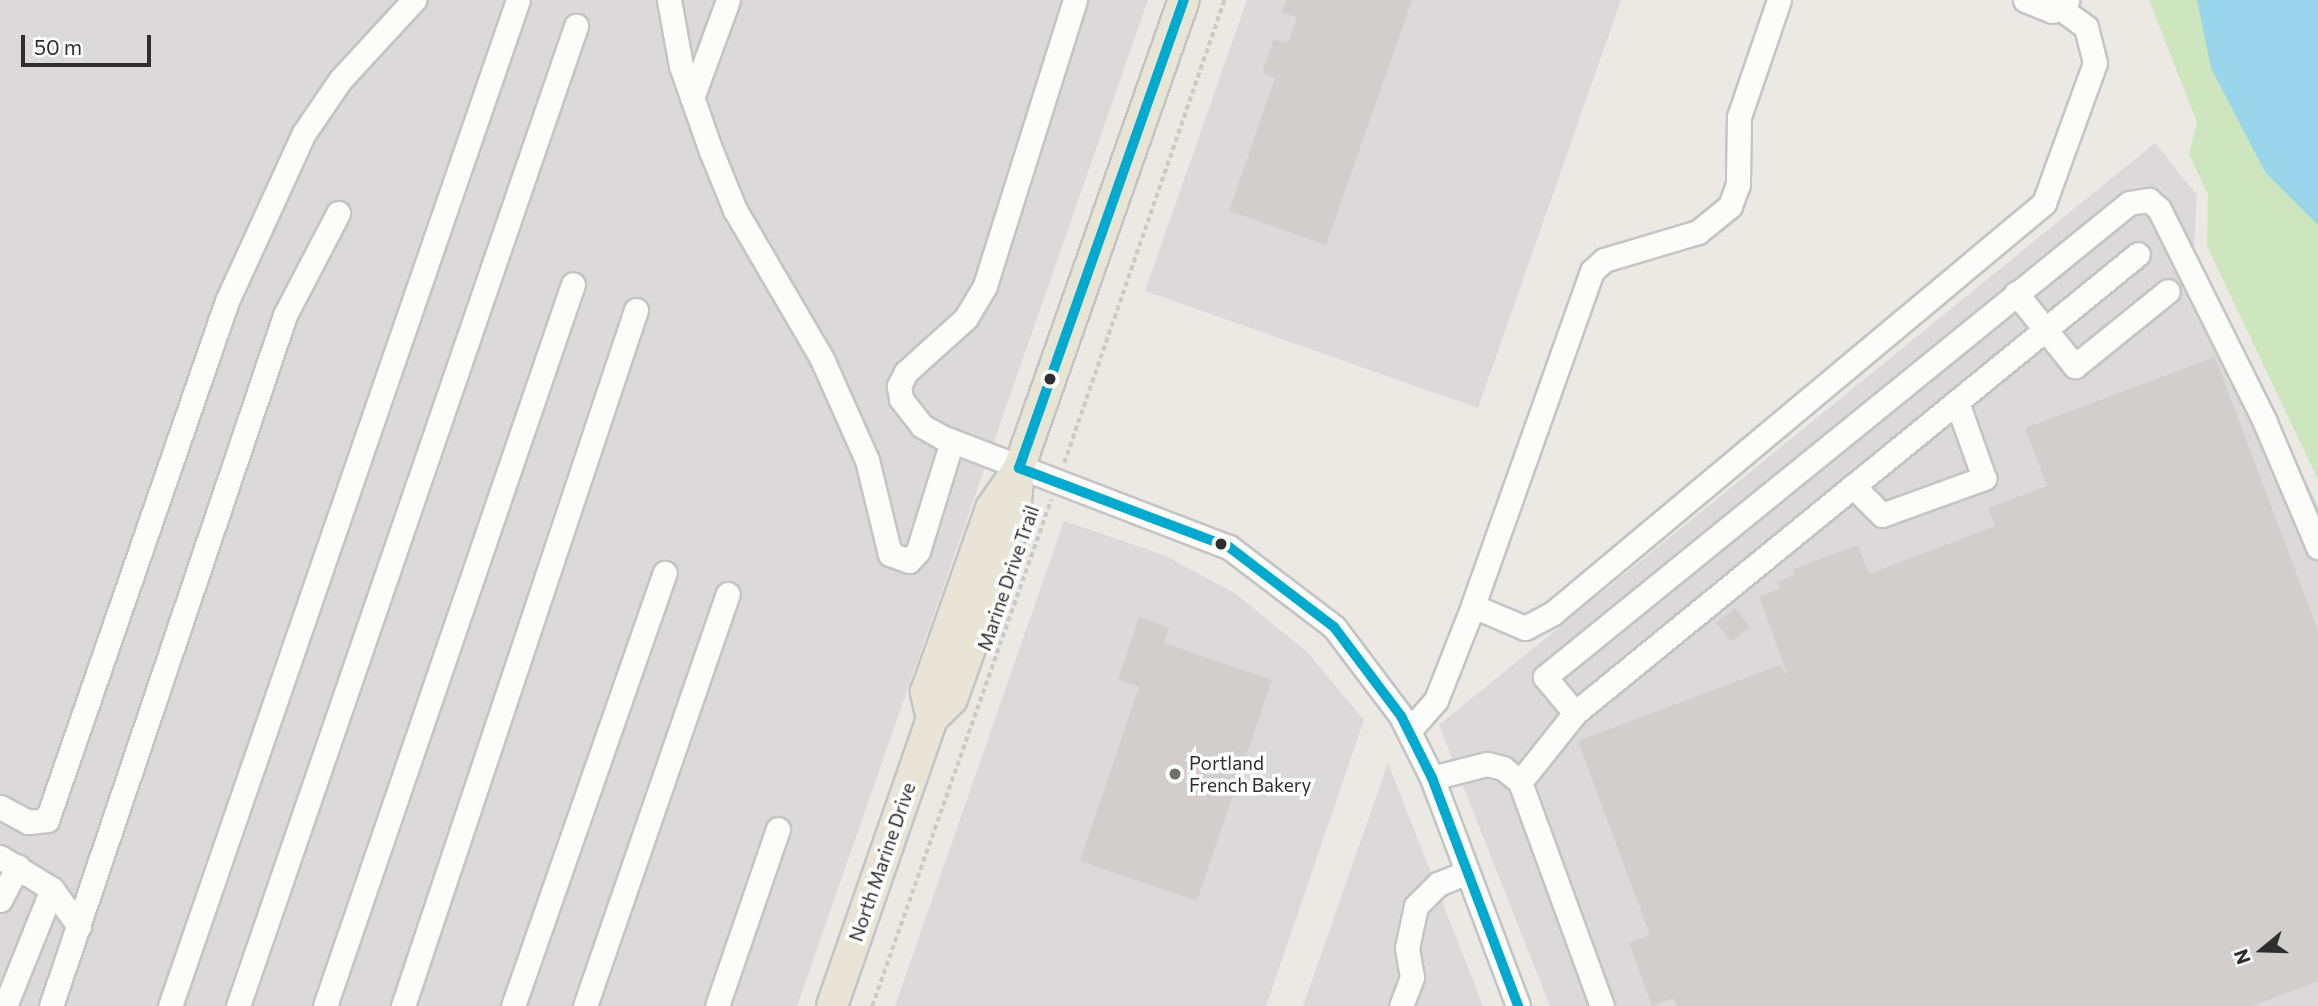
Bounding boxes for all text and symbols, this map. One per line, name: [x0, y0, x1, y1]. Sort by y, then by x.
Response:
scale bar: [24, 21, 154, 65]
text: 50 m: [34, 34, 82, 59]
unlabelled marker: [1043, 372, 1057, 386]
street label: Marine Drive Trail: [972, 502, 1044, 654]
unlabelled marker: [1214, 537, 1228, 551]
place label: Portland French Bakery: [1189, 752, 1311, 796]
marker: Portland French Bakery: [1167, 766, 1183, 782]
street label: North Marine Drive: [844, 780, 920, 944]
north arrow: [2227, 915, 2297, 985]
text: N: [2228, 947, 2255, 967]

